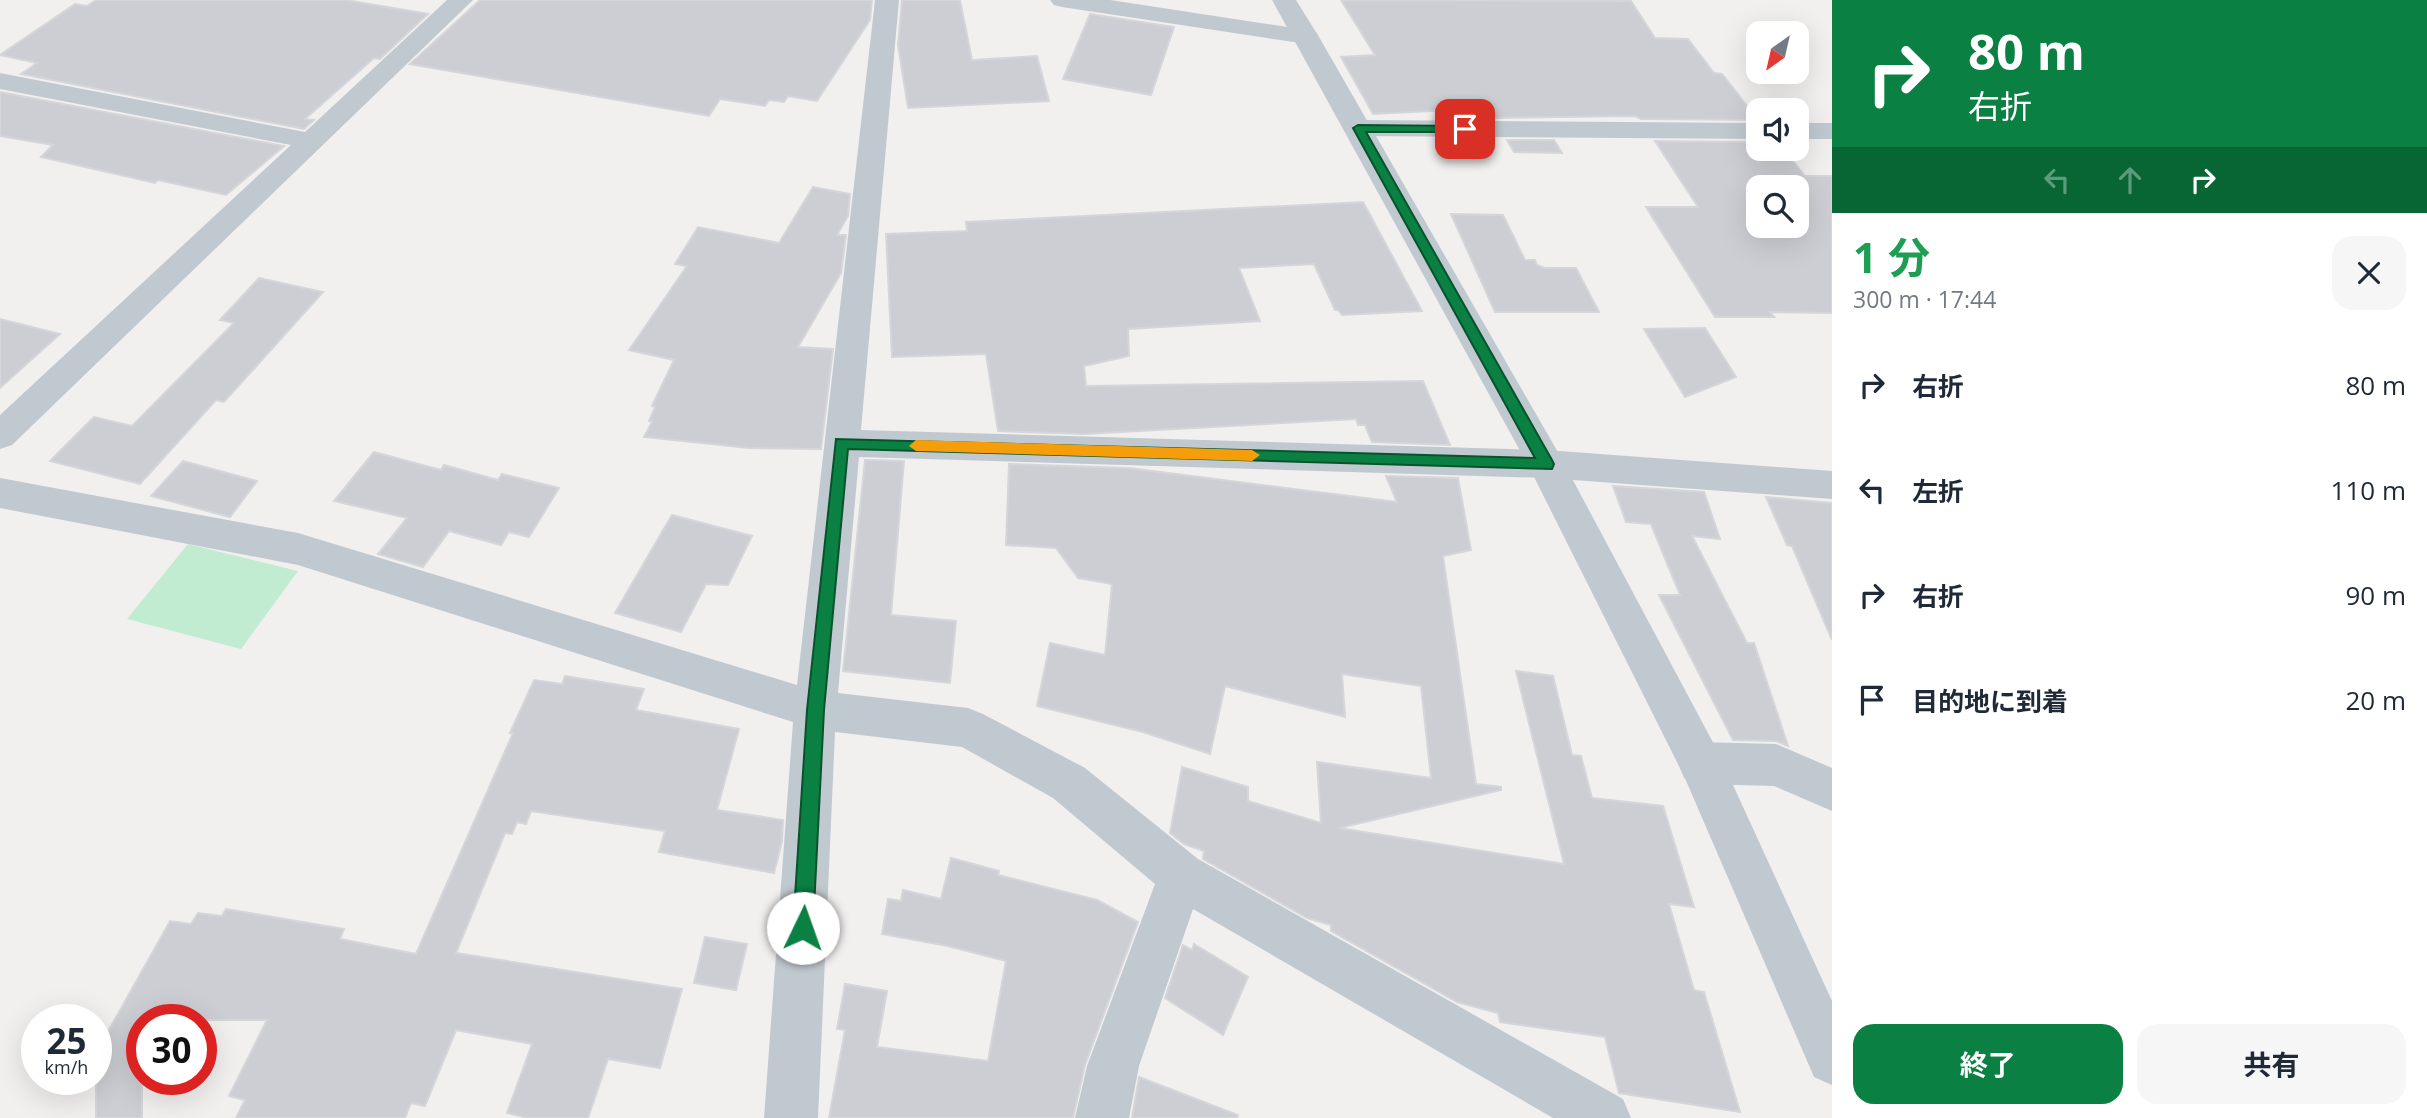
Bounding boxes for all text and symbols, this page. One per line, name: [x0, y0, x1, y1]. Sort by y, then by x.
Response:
text: 80 m: [1968, 18, 2085, 84]
north arrow: [1746, 21, 1810, 84]
map controls: [1746, 21, 1809, 238]
icon: right: [1853, 28, 1944, 119]
text: 右折: [1968, 84, 2032, 127]
button: sound: [1746, 98, 1809, 161]
pin: [1435, 99, 1495, 159]
icon: arrive: [1446, 110, 1484, 148]
icon: left: [2038, 161, 2076, 199]
icon: ahead: [2111, 161, 2149, 199]
icon: right: [2184, 161, 2222, 199]
button: search: [1746, 175, 1809, 238]
text: 1 分: [1853, 228, 1930, 285]
button: close: [2332, 236, 2406, 310]
text: 300 m · 17:44: [1853, 283, 1996, 315]
icon: right: [1853, 366, 1891, 404]
text: 80 m: [2345, 367, 2406, 403]
text: 右折: [1912, 368, 1964, 404]
icon: left: [1853, 471, 1891, 509]
text: 110 m: [2331, 472, 2406, 508]
text: 左折: [1912, 473, 1964, 509]
icon: right: [1853, 576, 1891, 614]
text: 90 m: [2345, 577, 2406, 613]
text: 右折: [1912, 578, 1964, 614]
icon: arrive: [1853, 681, 1891, 719]
text: 20 m: [2345, 682, 2406, 718]
text: 目的地に到着: [1912, 683, 2068, 719]
position arrow: [766, 891, 840, 965]
speed limit sign: 30: [126, 1004, 217, 1095]
text: 25: [46, 1017, 87, 1064]
button: 終了: [1853, 1024, 2123, 1104]
button: 共有: [2137, 1024, 2406, 1104]
text: km/h: [45, 1055, 88, 1079]

